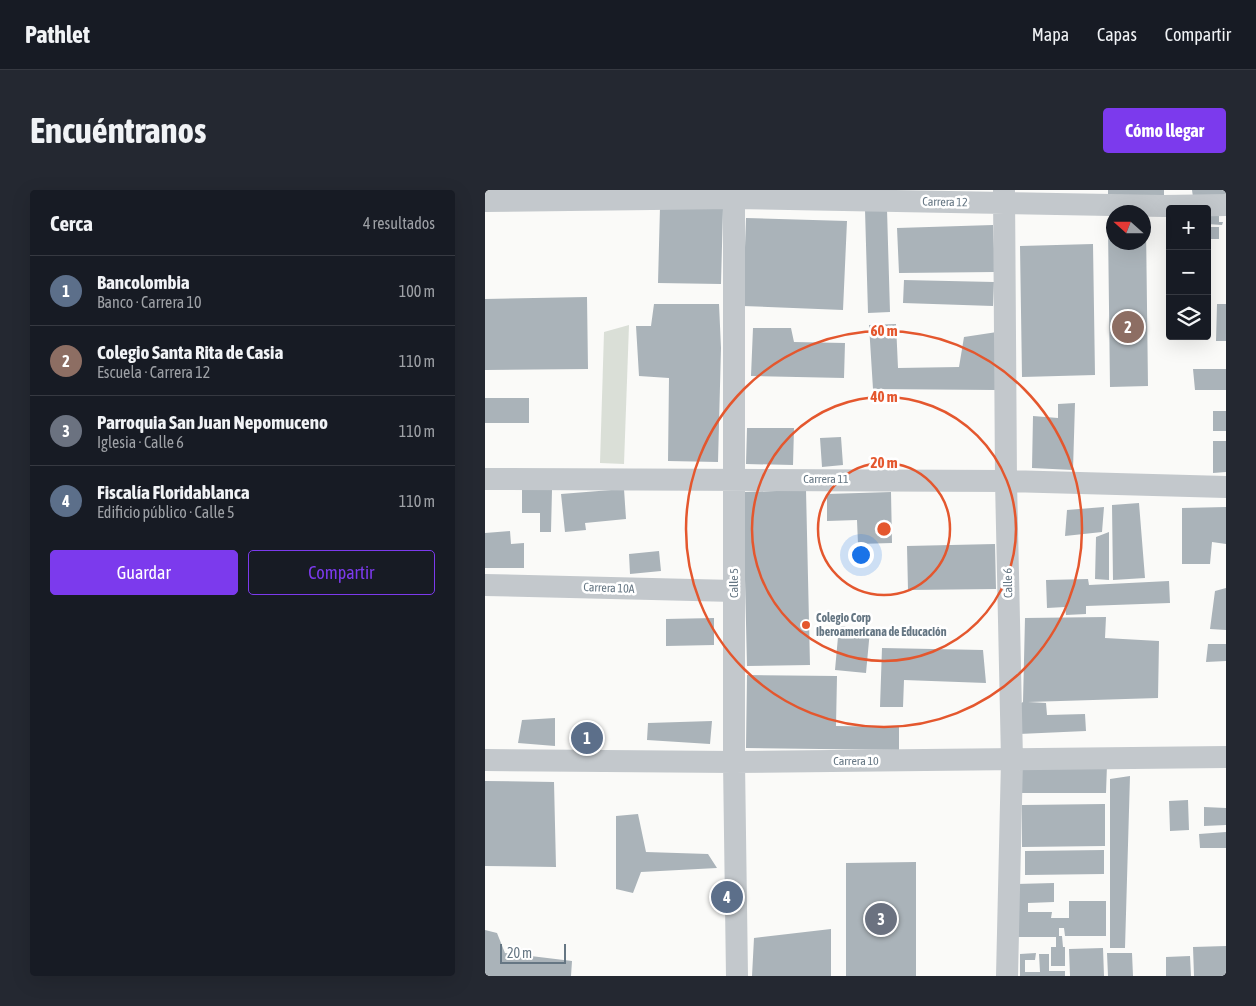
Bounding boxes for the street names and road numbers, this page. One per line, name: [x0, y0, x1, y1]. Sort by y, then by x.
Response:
street label: Carrera 12: [922, 195, 968, 209]
street label: Carrera 11: [803, 472, 849, 486]
street label: Calle 5: [727, 568, 741, 598]
street label: Calle 6: [1001, 568, 1015, 598]
street label: Carrera 10A: [583, 580, 635, 596]
street label: Carrera 10: [833, 754, 879, 768]

